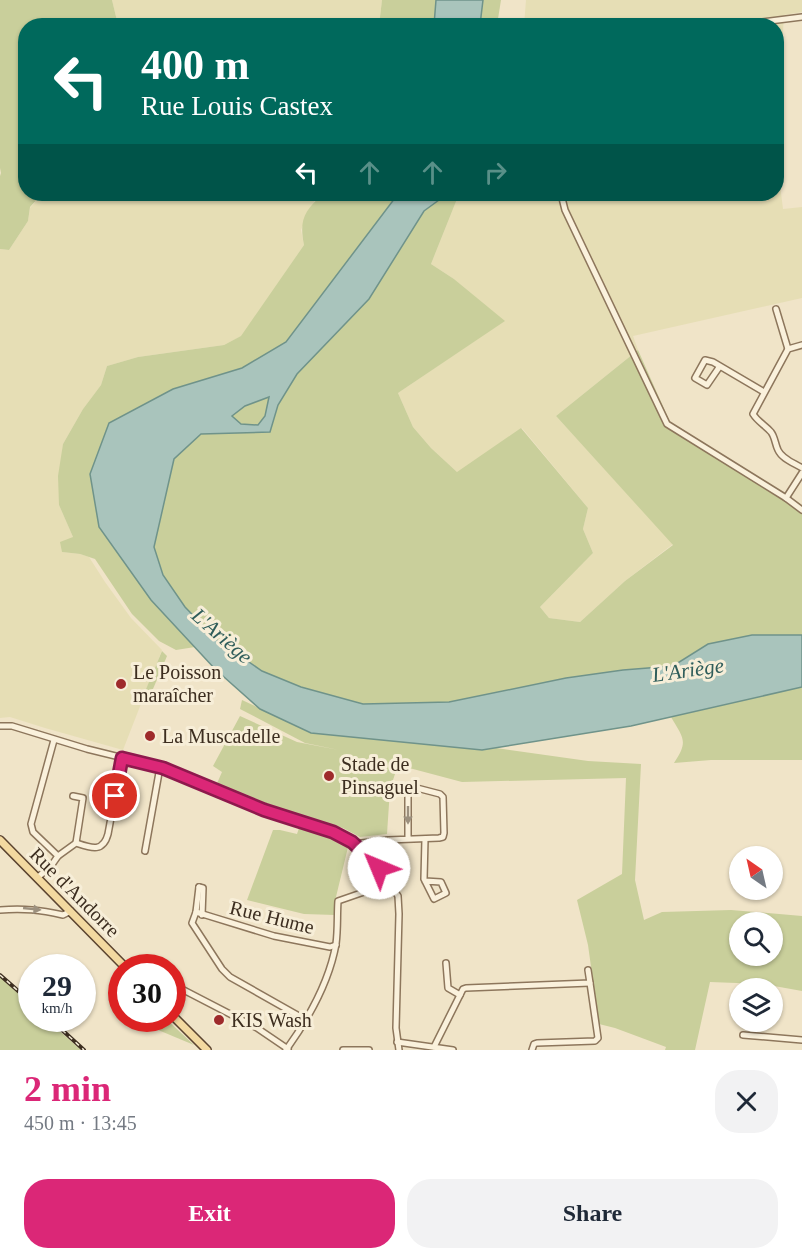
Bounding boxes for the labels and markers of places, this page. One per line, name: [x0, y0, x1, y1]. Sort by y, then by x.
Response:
place label: Le Poisson maraîcher: [133, 661, 221, 706]
marker: Le Poisson maraîcher: [114, 677, 128, 691]
place label: La Muscadelle: [162, 725, 280, 747]
marker: La Muscadelle: [143, 729, 157, 743]
place label: Stade de Pinsaguel: [341, 753, 419, 799]
marker: Stade de Pinsaguel: [322, 769, 336, 783]
pin: [89, 770, 140, 821]
place label: KIS Wash: [231, 1009, 312, 1031]
marker: KIS Wash: [212, 1013, 226, 1027]

